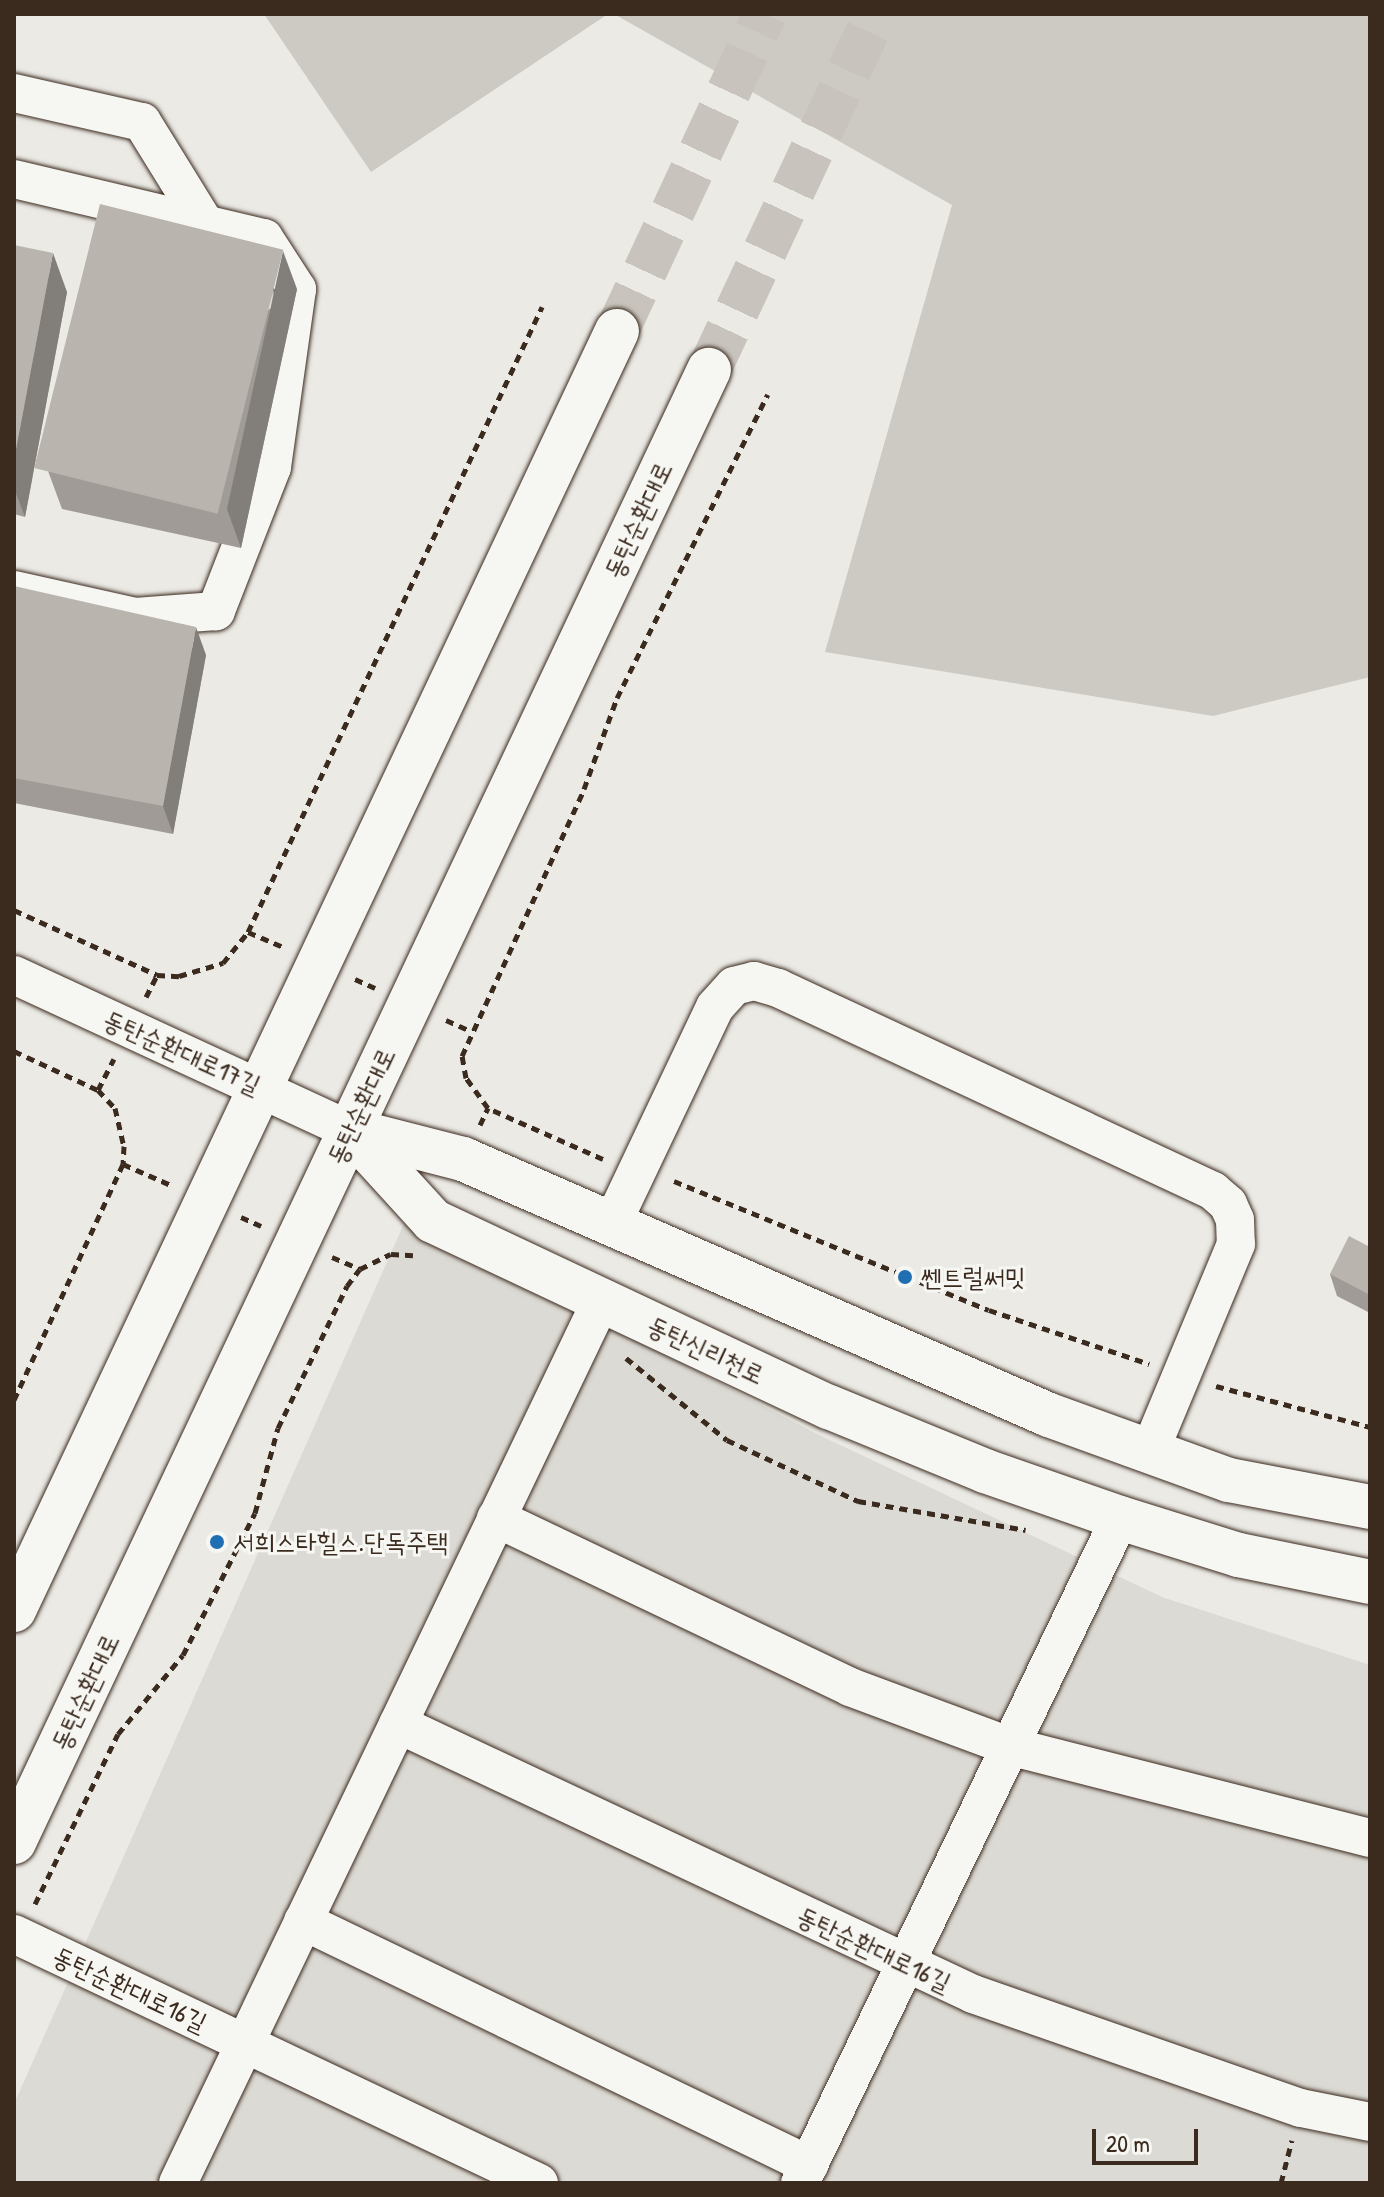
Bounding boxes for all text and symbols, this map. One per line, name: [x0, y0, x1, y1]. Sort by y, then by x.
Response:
street label: 동탄순환대로: [597, 457, 679, 583]
street label: 동탄순환대로17길: [99, 1003, 265, 1101]
street label: 동탄순환대로: [320, 1043, 402, 1169]
place label: 쎈트럴써밋: [921, 1261, 1026, 1293]
marker: 쎈트럴써밋: [896, 1268, 914, 1286]
street label: 동탄신리천로: [643, 1309, 769, 1391]
place label: 서희스타힐스.단독주택: [233, 1526, 448, 1558]
marker: 서희스타힐스.단독주택: [208, 1533, 226, 1551]
street label: 동탄순환대로: [44, 1629, 126, 1755]
street label: 동탄순환대로16길: [792, 1900, 956, 1998]
street label: 동탄순환대로16길: [48, 1940, 212, 2038]
scale bar: [1096, 2113, 1202, 2163]
text: 20 m: [1106, 2127, 1150, 2159]

